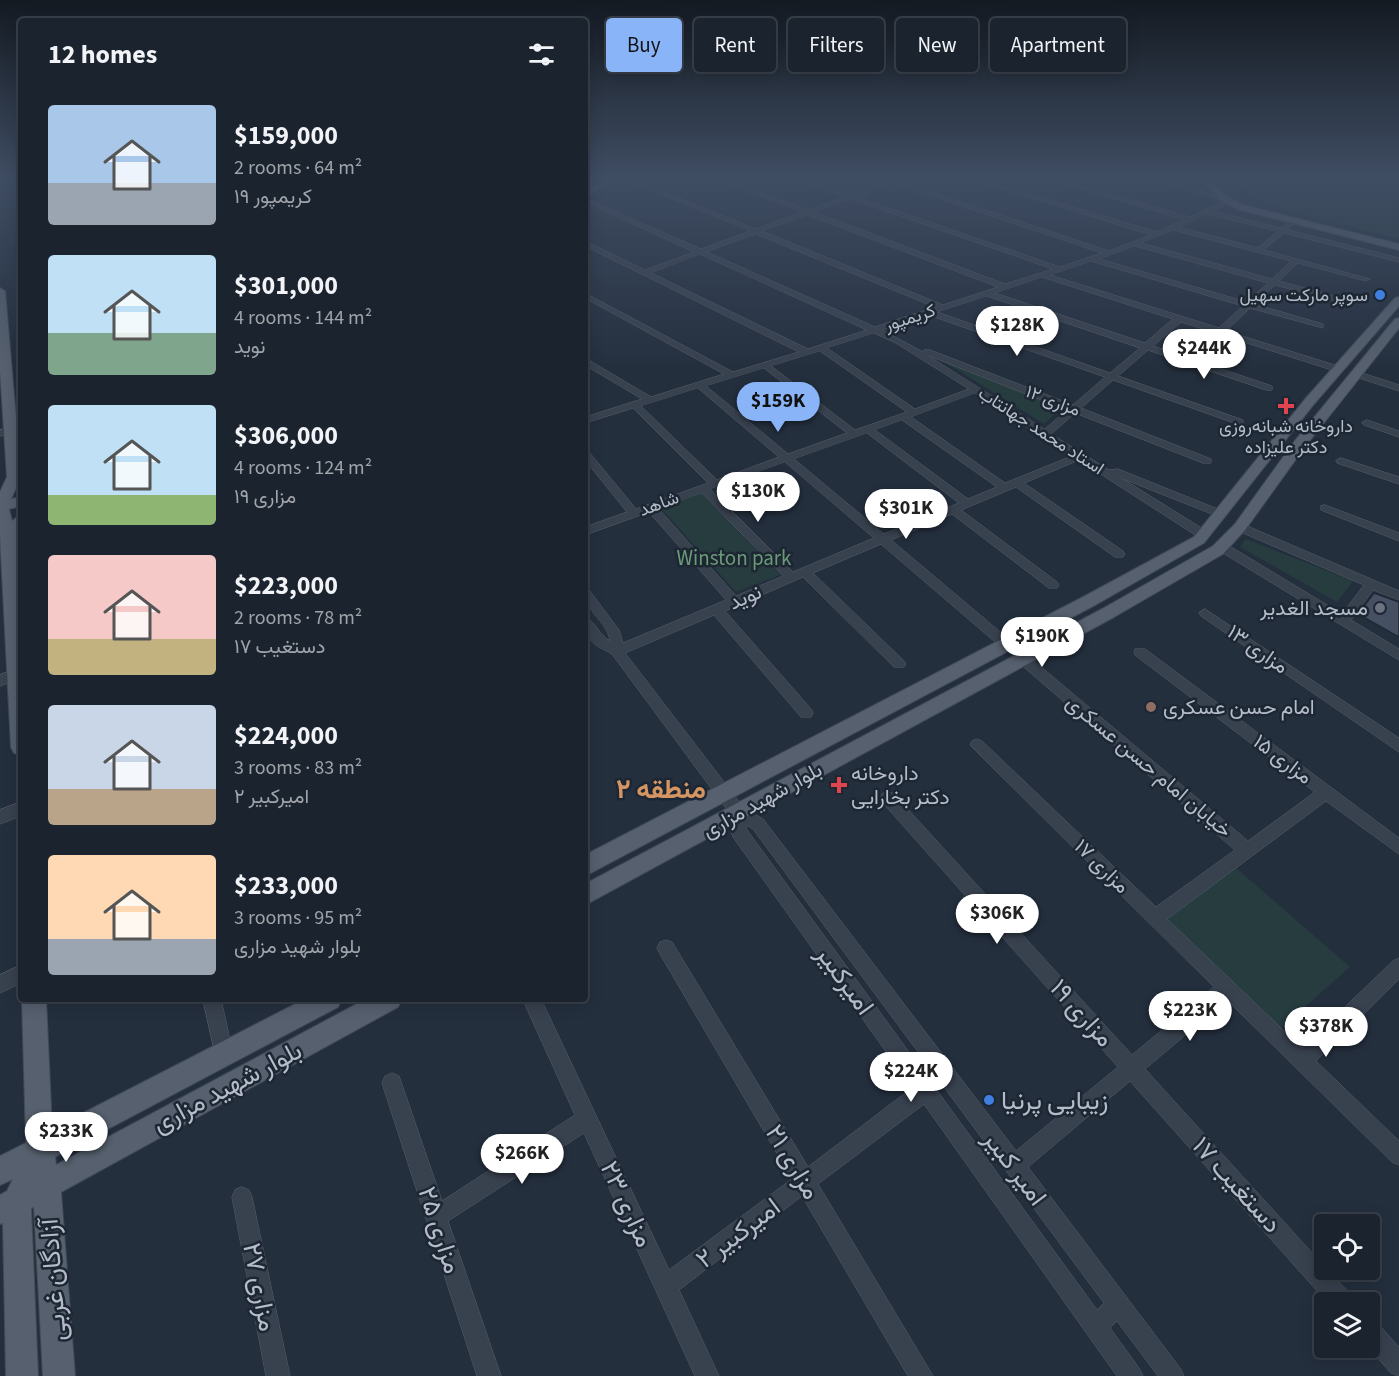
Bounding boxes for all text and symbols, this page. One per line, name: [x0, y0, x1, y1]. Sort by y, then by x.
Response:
chip: Buy: [606, 18, 682, 72]
chip: Rent: [694, 18, 776, 72]
chip: Filters: [788, 18, 884, 72]
chip: New: [896, 18, 978, 72]
chip: Apartment: [990, 18, 1126, 72]
text: 12 homes: [48, 36, 157, 73]
icon: filters: [525, 38, 558, 71]
text: $159,000: [234, 117, 338, 154]
icon: home: [96, 129, 168, 201]
text: 2 rooms · 64 m²: [234, 154, 362, 182]
text: کریمپور ۱۹: [234, 183, 312, 211]
text: $301,000: [234, 267, 338, 304]
icon: home: [96, 279, 168, 351]
place label: سوپر مارکت سهیل: [1240, 283, 1368, 308]
marker: سوپر مارکت سهیل: [1373, 288, 1387, 302]
street label: کریمپور: [880, 298, 939, 338]
text: 4 rooms · 144 m²: [234, 304, 372, 332]
pin: $128K: [975, 306, 1059, 357]
text: $128K: [990, 311, 1044, 339]
pin: $244K: [1162, 329, 1246, 380]
text: نوید: [234, 333, 265, 361]
text: $244K: [1177, 334, 1231, 362]
street label: مزاری ۱۲: [1022, 379, 1084, 423]
street label: استاد محمد جهانتاب: [973, 381, 1109, 481]
pin: $159K: [736, 382, 820, 433]
text: $159K: [751, 387, 805, 415]
marker: داروخانه شبانه‌روزی دکتر علیزاده: [1279, 399, 1293, 413]
place label: داروخانه شبانه‌روزی دکتر علیزاده: [1219, 414, 1353, 460]
text: $306,000: [234, 417, 338, 454]
icon: home: [96, 429, 168, 501]
text: 4 rooms · 124 m²: [234, 454, 372, 482]
pin: $130K: [716, 472, 800, 523]
text: $130K: [731, 477, 785, 505]
text: مزاری ۱۹: [234, 483, 296, 511]
street label: شاهد: [635, 485, 683, 523]
pin: $301K: [864, 489, 948, 540]
text: $301K: [879, 494, 933, 522]
park label: Winston park: [676, 543, 792, 573]
text: $223,000: [234, 567, 338, 604]
street label: نوید: [724, 577, 766, 617]
icon: home: [96, 579, 168, 651]
place label: مسجد الغدیر: [1259, 593, 1368, 623]
marker: مسجد الغدیر: [1373, 601, 1387, 615]
text: 2 rooms · 78 m²: [234, 604, 362, 632]
pin: $190K: [1000, 617, 1084, 668]
street label: مزاری ۱۳: [1221, 617, 1295, 681]
text: $190K: [1015, 622, 1069, 650]
text: دستغیب ۱۷: [234, 633, 325, 661]
street label: خیابان امام حسن عسکری: [1059, 687, 1239, 845]
place label: امام حسن عسکری: [1163, 692, 1315, 722]
marker: امام حسن عسکری: [1144, 700, 1158, 714]
text: $224,000: [234, 717, 338, 754]
street label: مزاری ۱۵: [1247, 727, 1319, 791]
icon: home: [96, 729, 168, 801]
text: 3 rooms · 83 m²: [234, 754, 362, 782]
street label: بلوار شهید مزاری: [696, 755, 828, 845]
place label: داروخانه دکتر بخارایی: [851, 758, 950, 812]
district label: منطقه ۲: [616, 770, 706, 809]
marker: داروخانه دکتر بخارایی: [832, 778, 846, 792]
text: امیرکبیر ۲: [234, 783, 309, 811]
street label: مزاری ۱۷: [1067, 832, 1137, 900]
text: $233,000: [234, 867, 338, 904]
icon: home: [96, 879, 168, 951]
pin: $306K: [955, 894, 1039, 945]
text: $306K: [970, 899, 1024, 927]
text: 3 rooms · 95 m²: [234, 904, 362, 932]
text: بلوار شهید مزاری: [234, 933, 361, 961]
street label: امیرکبیر: [806, 936, 883, 1023]
street label: مزاری ۱۹: [1041, 971, 1123, 1055]
pin: $223K: [1148, 991, 1232, 1042]
text: $223K: [1163, 996, 1217, 1024]
pin: $378K: [1284, 1007, 1368, 1058]
text: $378K: [1299, 1012, 1353, 1040]
street label: بلوار شهید مزاری: [145, 1032, 309, 1142]
pin: $224K: [869, 1052, 953, 1103]
text: $224K: [884, 1057, 938, 1085]
place label: زیبایی پرنیا: [1001, 1082, 1108, 1119]
marker: زیبایی پرنیا: [982, 1093, 996, 1107]
pin: $233K: [24, 1112, 108, 1163]
text: $233K: [39, 1117, 93, 1145]
street label: مزاری ۲۱: [756, 1117, 830, 1207]
street label: امیر کبیر: [974, 1122, 1056, 1214]
street label: دستغیب ۱۷: [1184, 1128, 1290, 1242]
pin: $266K: [480, 1134, 564, 1185]
text: $266K: [495, 1139, 549, 1167]
street label: مزاری ۲۳: [591, 1155, 663, 1253]
street label: مزاری ۲۵: [409, 1182, 471, 1278]
street label: امیرکبیر ۲: [688, 1189, 788, 1277]
map controls: [1314, 1214, 1380, 1358]
button: locate: [1314, 1214, 1380, 1280]
street label: آزادگان غربی: [30, 1216, 76, 1342]
street label: مزاری ۲۷: [233, 1240, 287, 1334]
button: layers: [1314, 1292, 1380, 1358]

